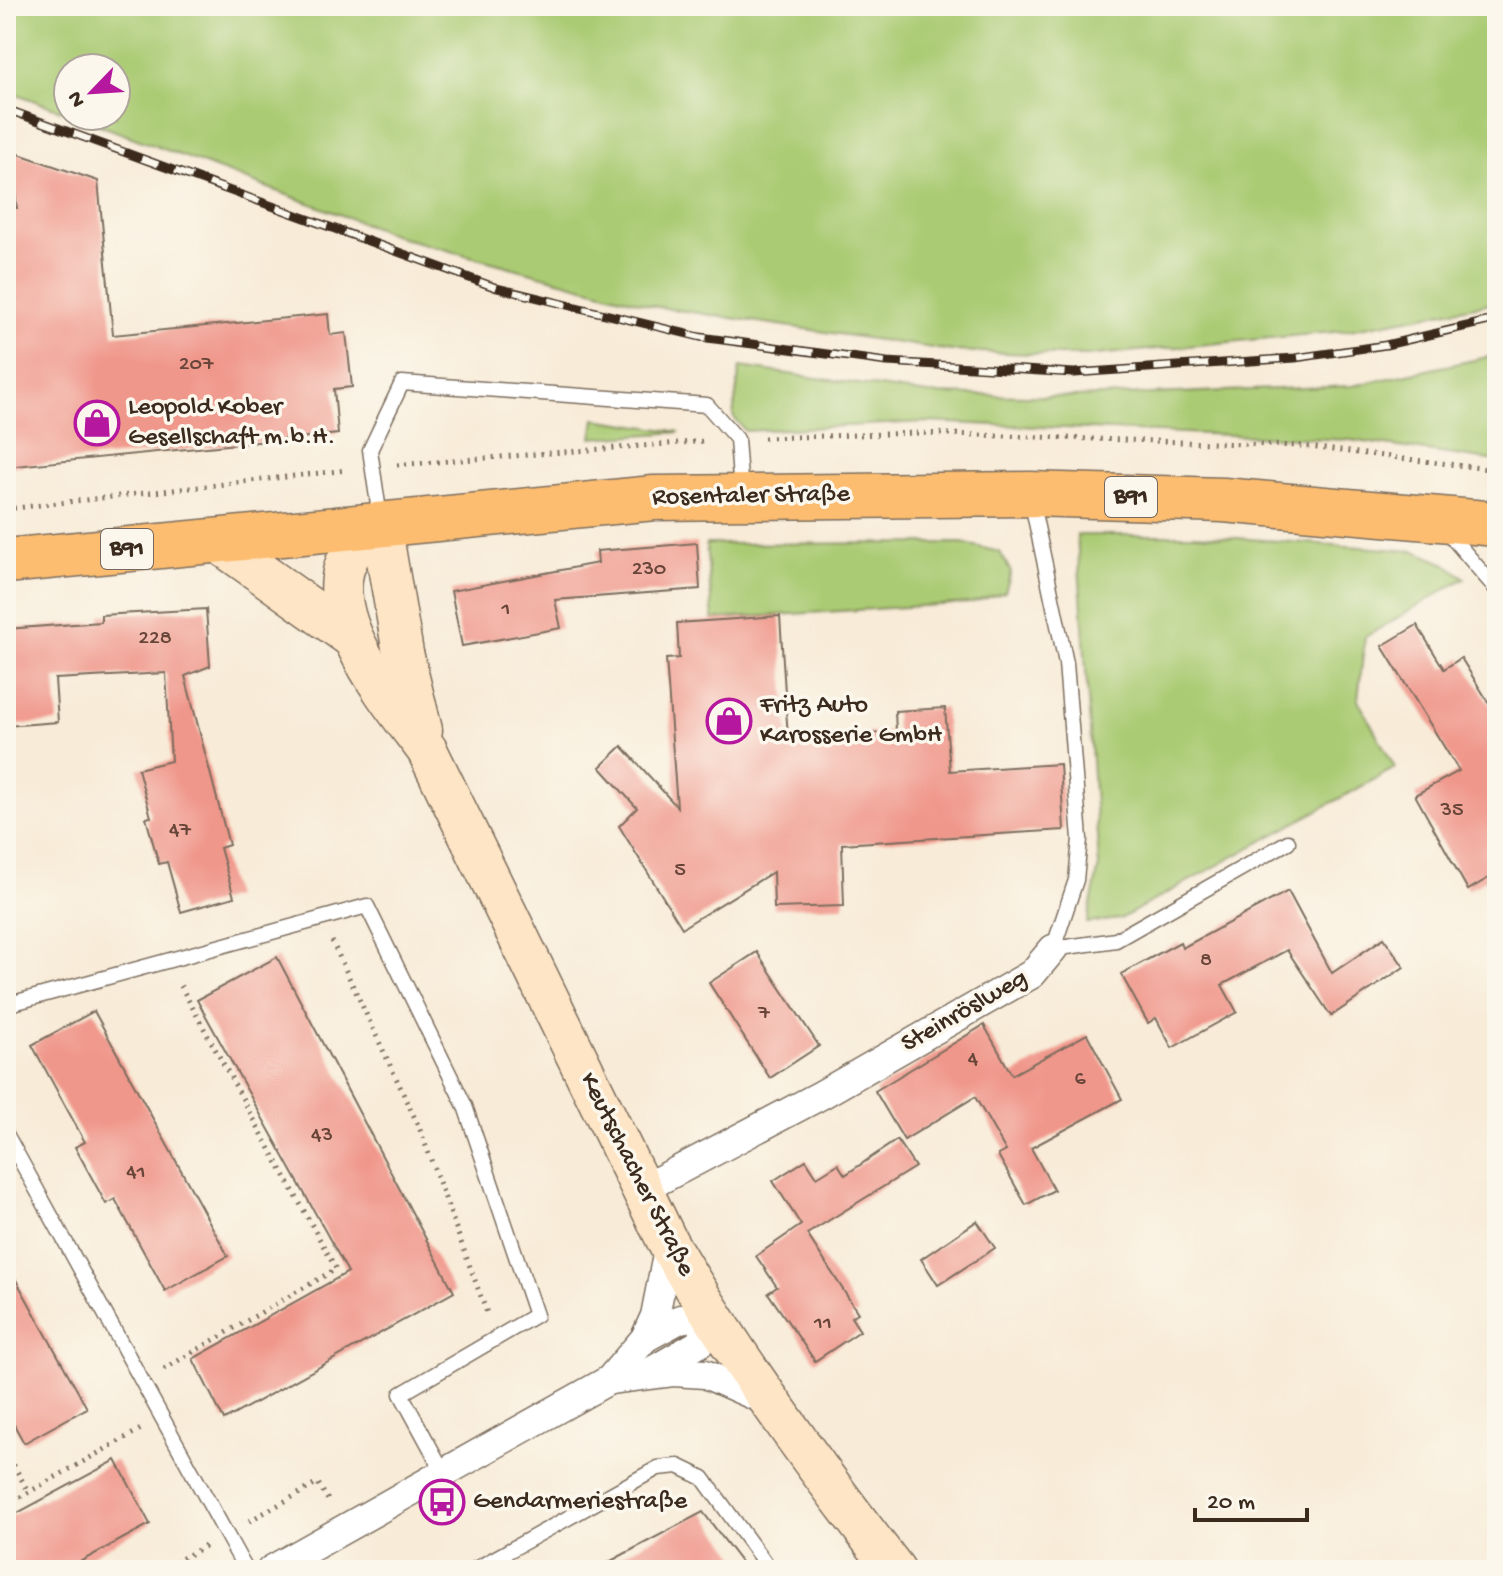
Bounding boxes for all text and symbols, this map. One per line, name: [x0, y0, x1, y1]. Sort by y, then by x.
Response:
north arrow: [52, 52, 132, 132]
text: N: [63, 87, 92, 111]
house number: 207: [179, 352, 214, 378]
place label: Leopold Kober Gesellschaft m.b.H.: [128, 393, 335, 454]
shop icon: Leopold Kober Gesellschaft m.b.H.: [73, 399, 121, 447]
road number: B91: [1105, 477, 1157, 517]
street label: Rosentaler Straße: [652, 480, 851, 514]
road number: B91: [101, 529, 153, 569]
house number: 230: [632, 557, 666, 583]
house number: 1: [501, 597, 510, 623]
house number: 228: [138, 626, 172, 652]
place label: Fritz Auto Karosserie GmbH: [759, 691, 942, 752]
shop icon: Fritz Auto Karosserie GmbH: [705, 697, 753, 745]
house number: 35: [1440, 798, 1464, 824]
house number: 47: [169, 818, 191, 844]
house number: 5: [674, 858, 686, 884]
house number: 8: [1200, 948, 1212, 974]
street label: Steinröslweg: [896, 963, 1034, 1061]
house number: 7: [757, 1001, 770, 1027]
house number: 4: [968, 1047, 979, 1073]
house number: 6: [1074, 1067, 1086, 1093]
street label: Keutschacher Straße: [571, 1068, 701, 1283]
house number: 43: [311, 1123, 333, 1149]
house number: 41: [126, 1160, 146, 1186]
house number: 11: [813, 1311, 832, 1337]
scale bar: [1195, 1472, 1307, 1522]
bus stop icon: Gendarmeriestraße: [418, 1478, 466, 1526]
place label: Gendarmeriestraße: [473, 1487, 688, 1518]
text: 20 m: [1207, 1489, 1255, 1518]

